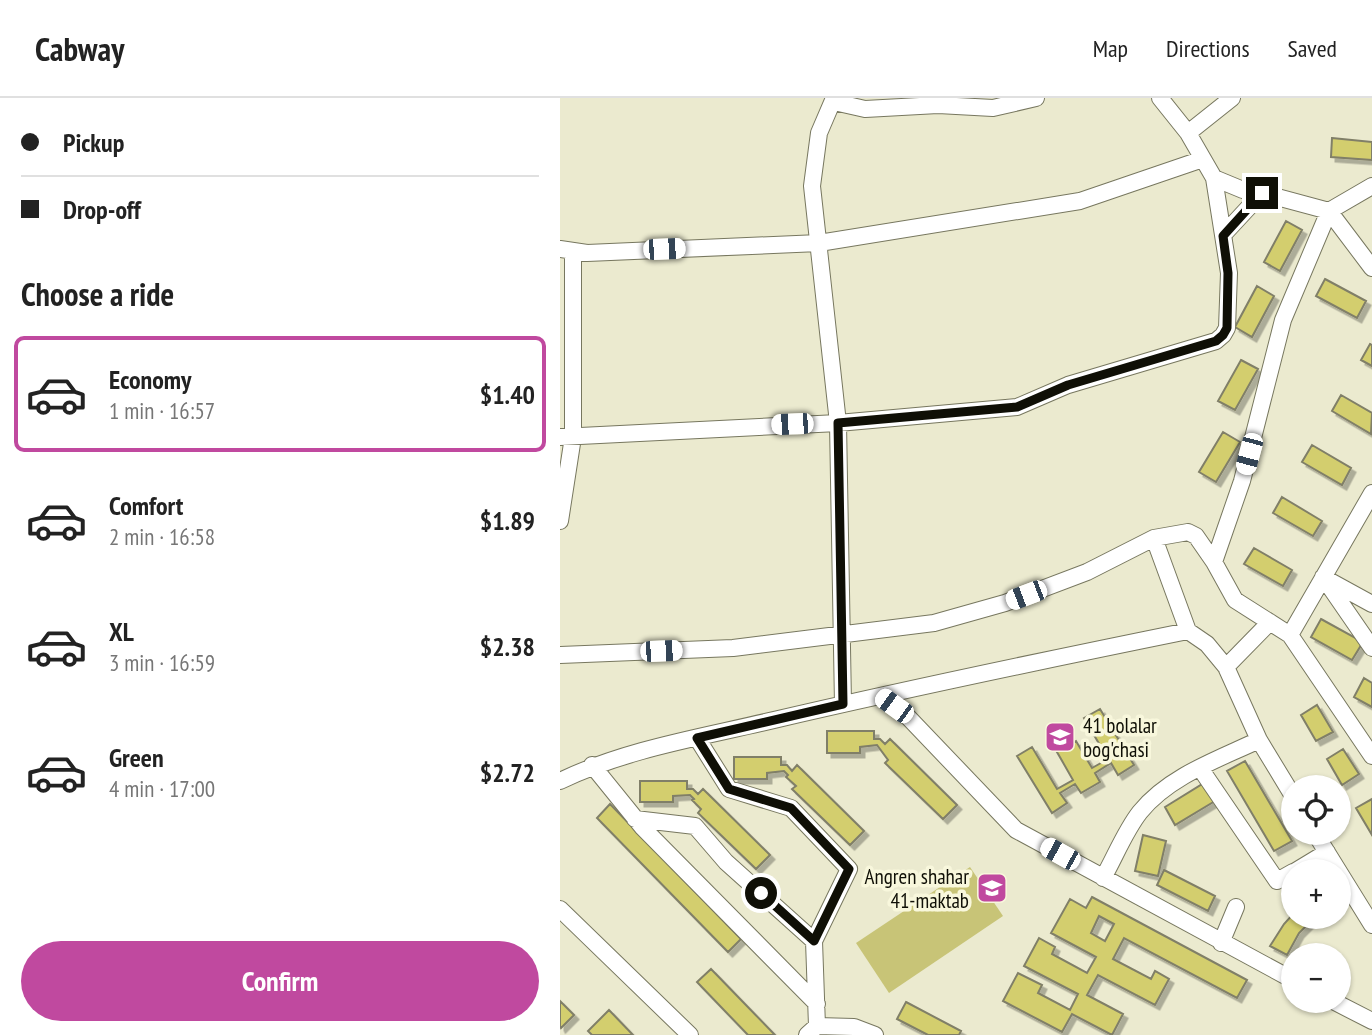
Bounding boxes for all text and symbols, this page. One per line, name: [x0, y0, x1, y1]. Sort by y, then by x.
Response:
text: Cabway: [35, 27, 124, 70]
text: Map: [1093, 33, 1128, 64]
text: Directions: [1166, 33, 1250, 64]
text: Saved: [1288, 33, 1337, 64]
text: Pickup: [63, 126, 124, 159]
route end: [1246, 177, 1278, 209]
text: Drop-off: [63, 193, 141, 226]
car: [643, 238, 686, 260]
text: Choose a ride: [21, 273, 174, 315]
icon: car: [25, 363, 88, 426]
text: Economy: [109, 363, 191, 396]
text: $1.40: [480, 378, 535, 411]
text: 1 min · 16:57: [109, 396, 215, 425]
car: [771, 413, 814, 435]
car: [1234, 431, 1265, 477]
icon: car: [25, 489, 88, 552]
text: Comfort: [109, 489, 183, 522]
text: $1.89: [480, 504, 535, 537]
text: 2 min · 16:58: [109, 522, 215, 551]
car: [1003, 578, 1050, 612]
icon: car: [25, 615, 88, 678]
text: XL: [109, 615, 134, 648]
text: $2.38: [480, 630, 535, 663]
car: [640, 640, 683, 662]
text: 3 min · 16:59: [109, 648, 215, 677]
car: [871, 685, 918, 727]
place label: 41 bolalar bog'chasi: [1083, 712, 1157, 763]
school or university icon: 41 bolalar bog'chasi: [1043, 720, 1077, 754]
icon: car: [25, 741, 88, 804]
text: Green: [109, 741, 164, 774]
text: $2.72: [480, 756, 535, 789]
text: 4 min · 17:00: [109, 774, 215, 803]
map controls: [1281, 775, 1351, 1013]
button: locate: [1281, 775, 1351, 845]
car: [1037, 835, 1084, 873]
button: +: [1281, 859, 1351, 929]
place label: Angren shahar 41-maktab: [865, 863, 969, 914]
school or university icon: Angren shahar 41-maktab: [975, 871, 1009, 905]
route start: [745, 877, 777, 909]
button: Confirm: [21, 941, 539, 1021]
button: −: [1281, 943, 1351, 1013]

